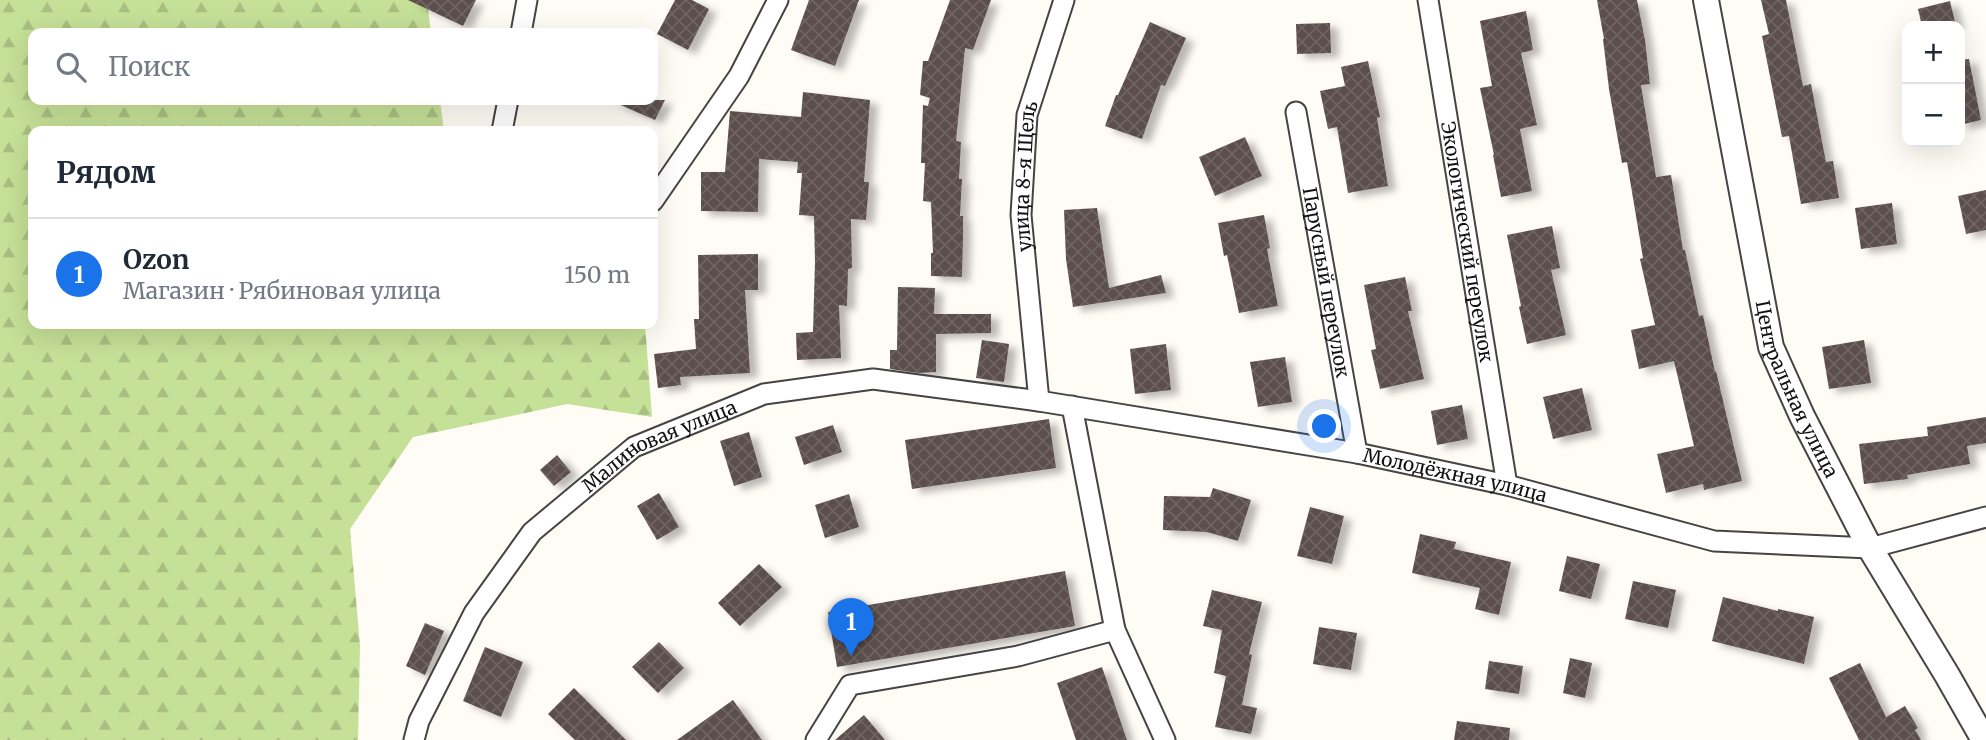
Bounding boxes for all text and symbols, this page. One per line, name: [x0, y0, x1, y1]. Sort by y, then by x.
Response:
map controls: [1902, 21, 1965, 147]
button: +: [1902, 21, 1965, 84]
search box: [28, 28, 658, 105]
icon: search: [52, 48, 90, 86]
text: Поиск: [108, 50, 190, 83]
button: −: [1902, 84, 1965, 147]
street label: улица 8-я Щель: [1009, 97, 1043, 253]
street label: Экологический переулок: [1436, 120, 1499, 364]
text: Рядом: [56, 153, 156, 191]
street label: Парусный переулок: [1298, 185, 1355, 380]
text: Ozon: [123, 243, 189, 276]
text: 1: [74, 260, 84, 289]
text: 150 m: [564, 260, 630, 289]
text: Магазин · Рябиновая улица: [123, 276, 441, 305]
street label: Центральная улица: [1750, 298, 1844, 482]
street label: Малиновая улица: [577, 394, 740, 497]
your location: [1307, 409, 1341, 443]
street label: Молодёжная улица: [1361, 443, 1550, 507]
pin: 1: [828, 598, 874, 656]

